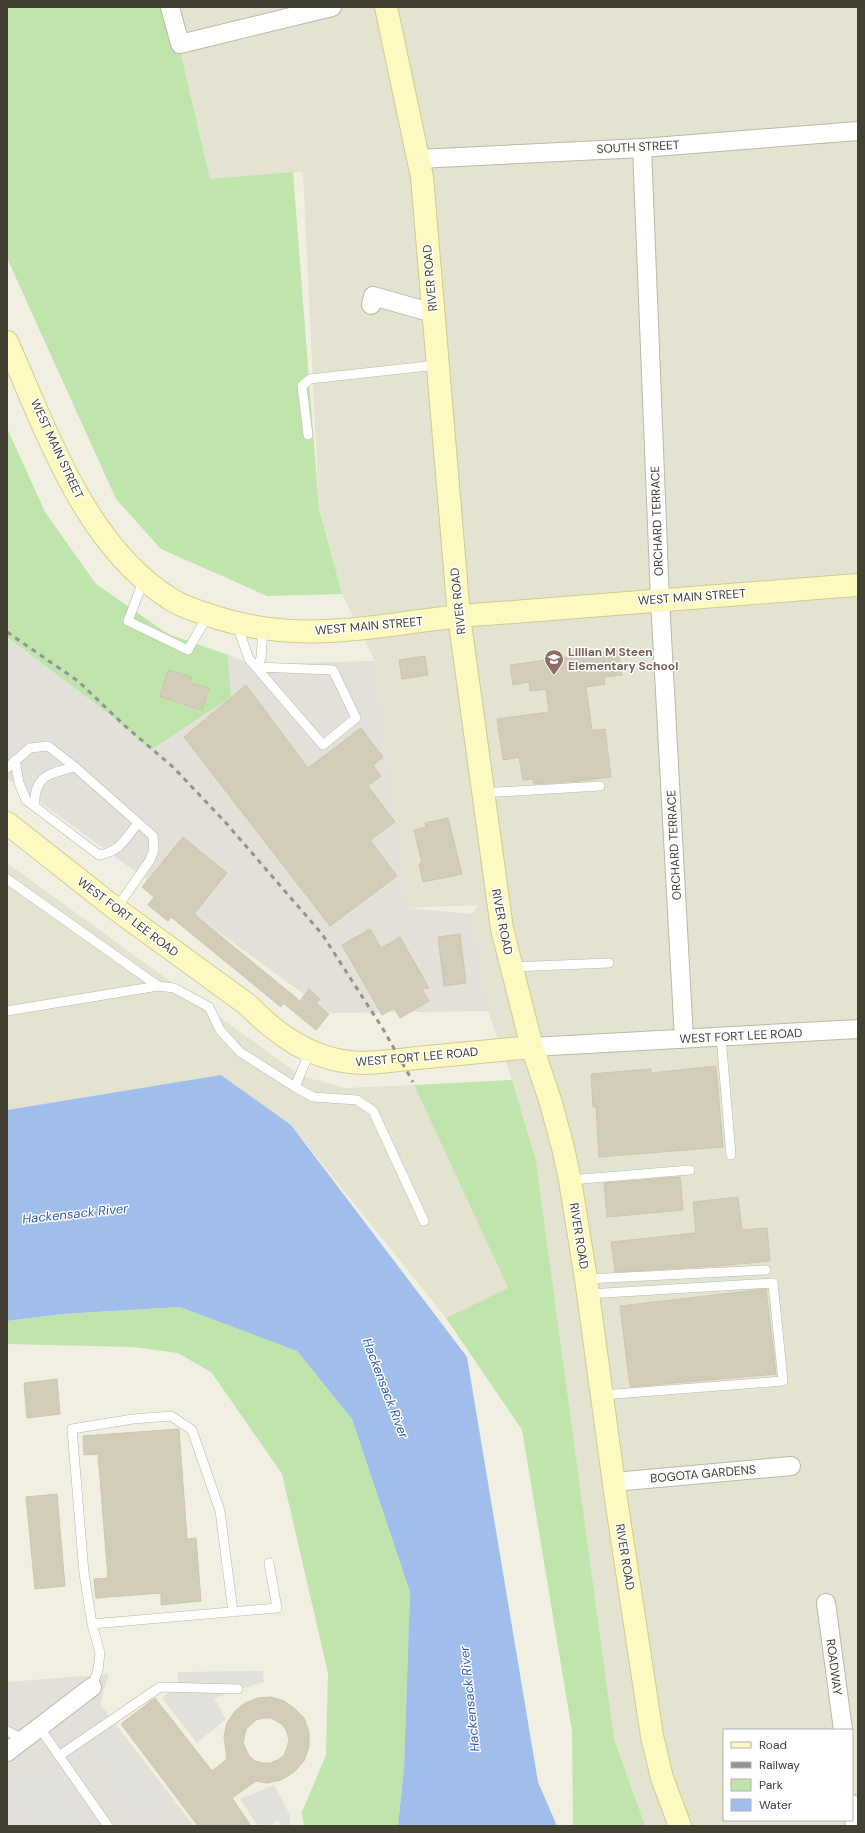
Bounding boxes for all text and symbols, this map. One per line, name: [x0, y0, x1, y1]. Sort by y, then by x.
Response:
street label: SOUTH STREET: [596, 137, 680, 157]
street label: RIVER ROAD: [419, 244, 441, 312]
street label: WEST MAIN STREET: [27, 397, 87, 502]
street label: ORCHARD TERRACE: [647, 465, 667, 576]
street label: RIVER ROAD: [447, 567, 469, 635]
street label: WEST MAIN STREET: [637, 585, 747, 609]
street label: WEST MAIN STREET: [314, 613, 424, 639]
place label: Lillian M Steen Elementary School: [568, 644, 678, 674]
school or university icon: Lillian M Steen Elementary School: [543, 648, 565, 676]
street label: ORCHARD TERRACE: [663, 789, 685, 901]
street label: WEST FORT LEE ROAD: [74, 874, 182, 960]
street label: RIVER ROAD: [488, 888, 516, 956]
street label: WEST FORT LEE ROAD: [679, 1025, 803, 1047]
street label: WEST FORT LEE ROAD: [355, 1044, 479, 1070]
water label: Hackensack River: [21, 1199, 130, 1227]
street label: RIVER ROAD: [566, 1202, 592, 1270]
water label: Hackensack River: [359, 1336, 413, 1442]
street label: BOGOTA GARDENS: [650, 1461, 756, 1487]
street label: RIVER ROAD: [612, 1523, 638, 1591]
street label: ROADWAY: [823, 1638, 845, 1696]
water label: Hackensack River: [455, 1644, 483, 1753]
legend: [723, 1729, 853, 1821]
text: Road: [759, 1737, 787, 1753]
text: Railway: [759, 1757, 800, 1773]
text: Park: [759, 1777, 783, 1793]
text: Water: [759, 1797, 793, 1813]

